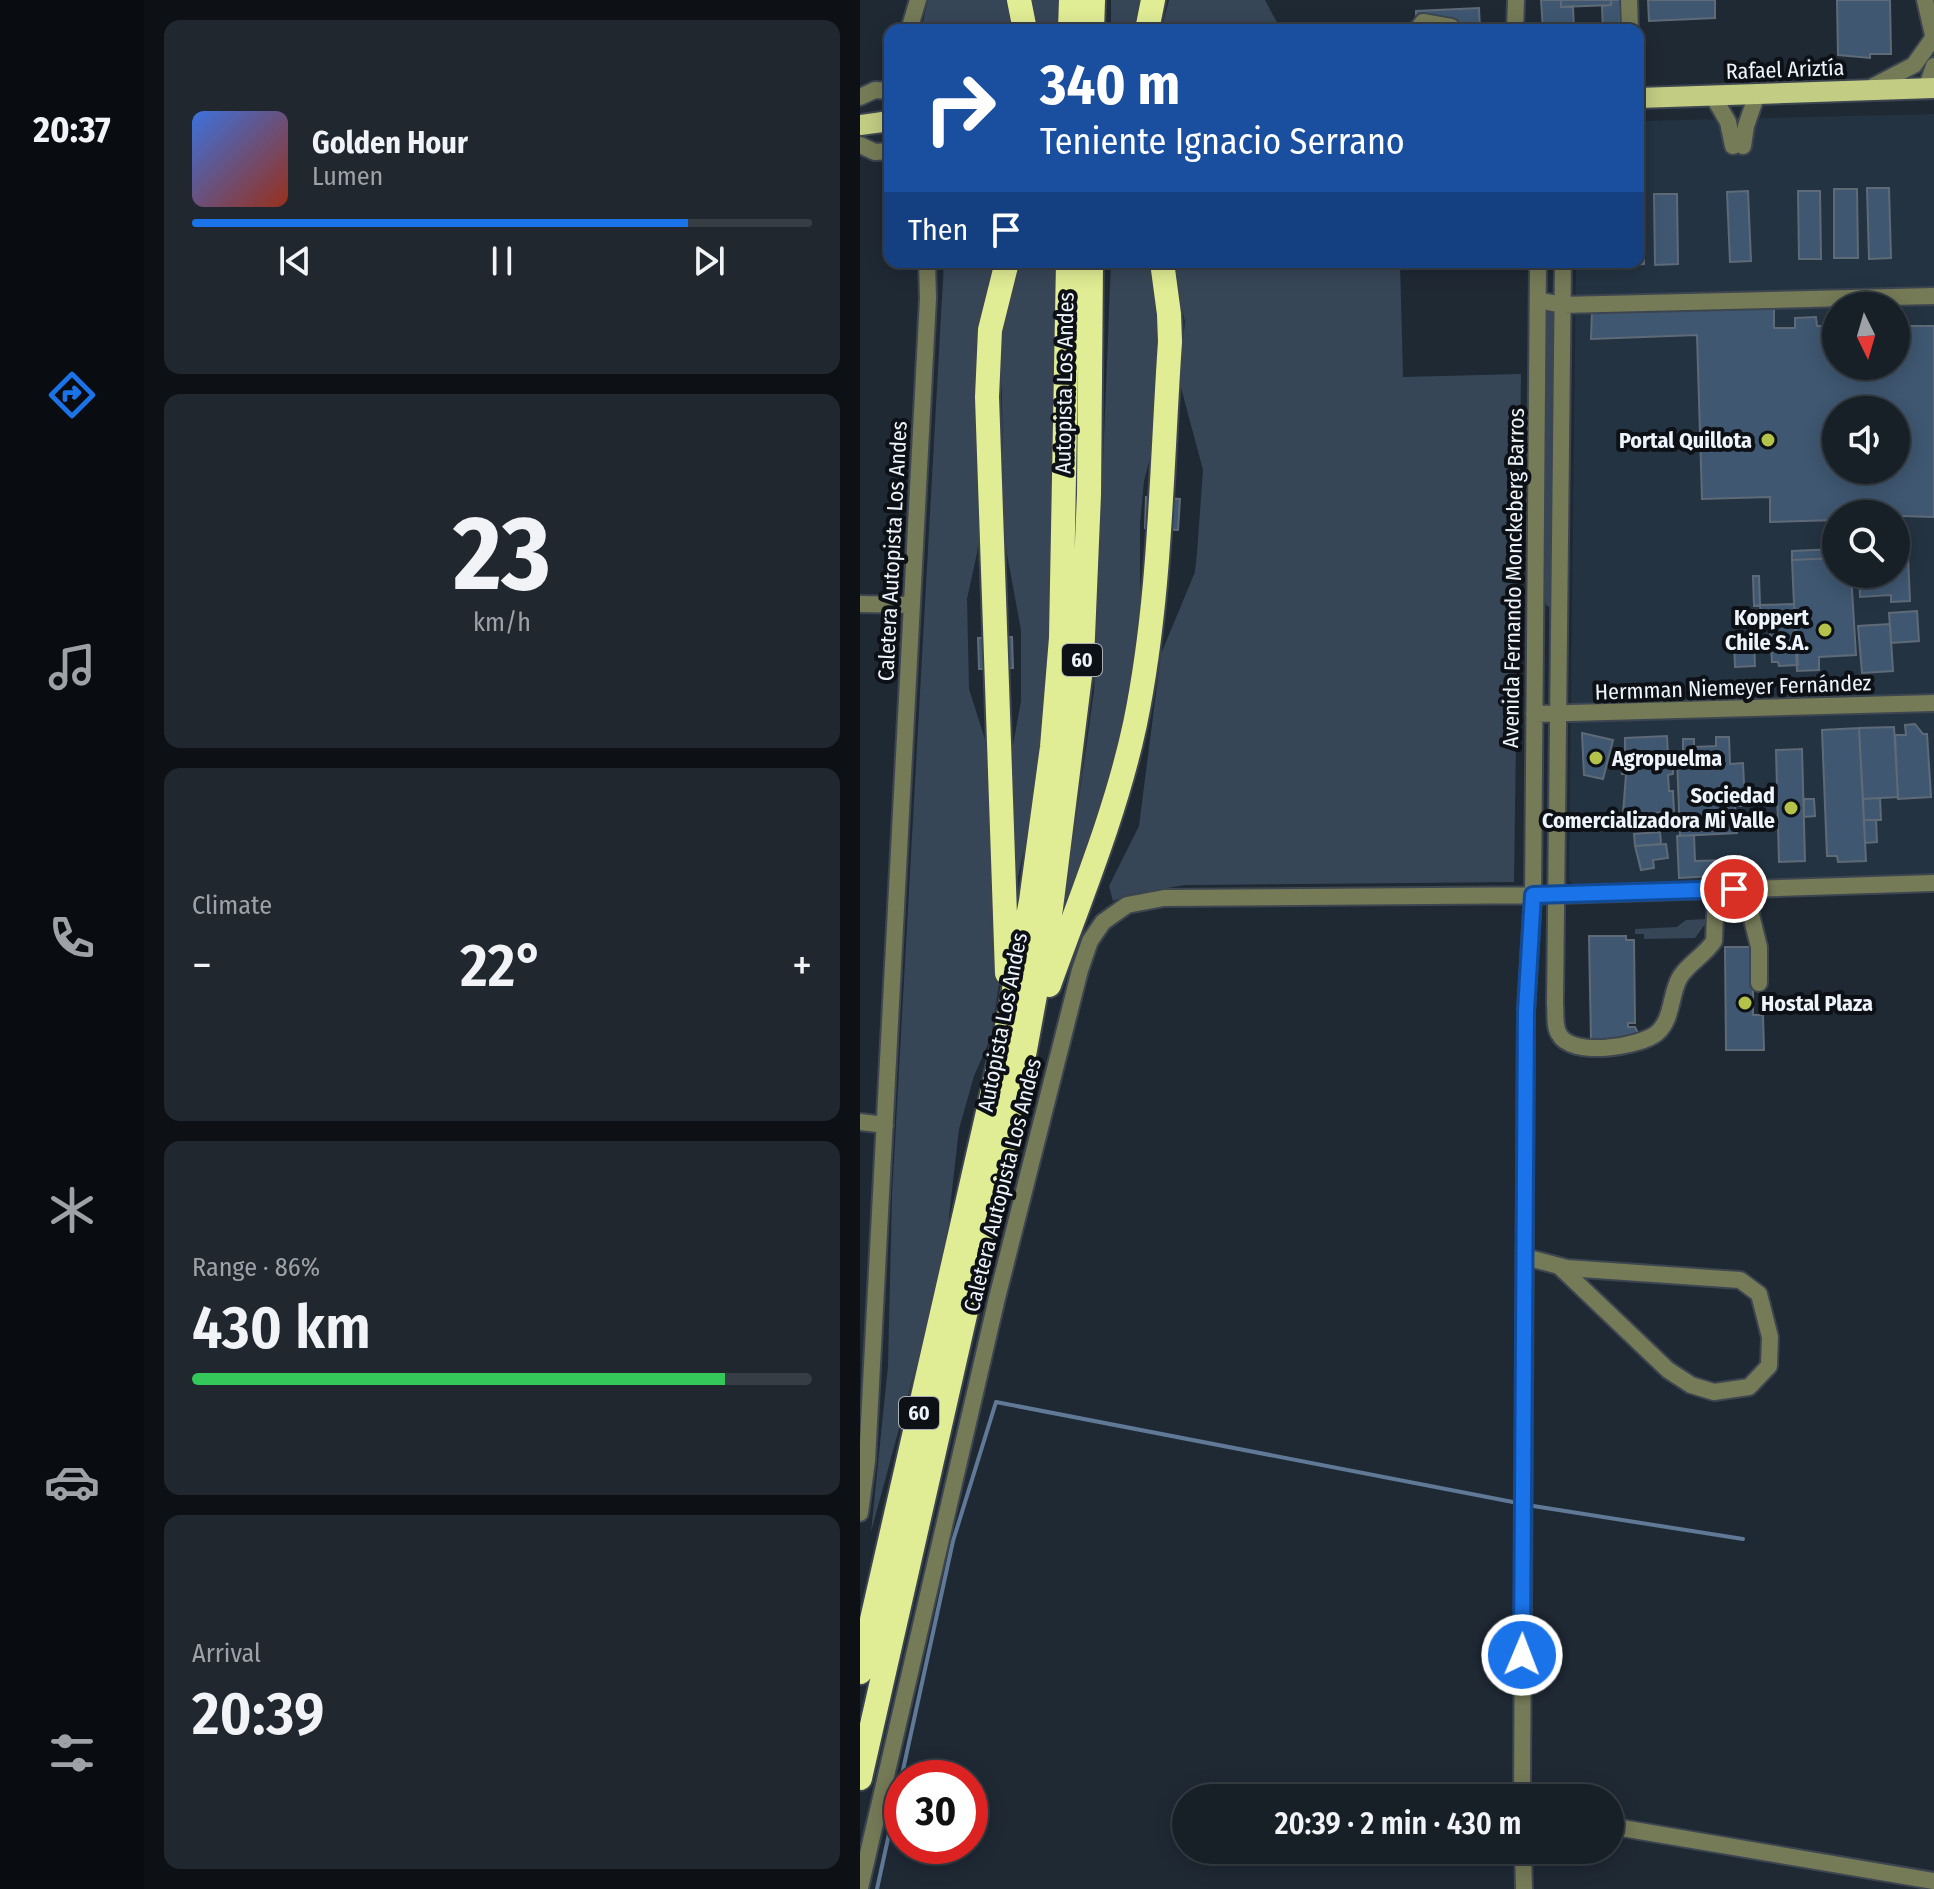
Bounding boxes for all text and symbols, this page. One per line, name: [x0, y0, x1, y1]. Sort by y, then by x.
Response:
text: 340 m: [1040, 52, 1180, 119]
street label: Rafael Ariztía: [1725, 54, 1845, 85]
icon: right: [908, 56, 1012, 160]
text: 20:37: [33, 108, 111, 152]
text: Teniente Ignacio Serrano: [1040, 120, 1405, 164]
text: Golden Hour: [312, 125, 468, 161]
text: Lumen: [312, 161, 383, 192]
icon: arrive: [984, 208, 1028, 252]
text: Then: [908, 212, 968, 248]
icon: previous: [273, 239, 317, 283]
icon: pause: [480, 239, 524, 283]
icon: next: [687, 239, 731, 283]
street label: Autopista Los Andes: [1049, 292, 1080, 474]
north arrow: [1822, 292, 1910, 380]
map controls: [1822, 292, 1910, 588]
icon: directions: [44, 367, 100, 423]
button: sound: [1822, 396, 1910, 484]
street label: Avenida Fernando Monckeberg Barros: [1497, 408, 1530, 748]
street label: Caletera Autopista Los Andes: [872, 420, 913, 682]
place label: Portal Quillota: [1619, 427, 1752, 454]
marker: Portal Quillota: [1759, 431, 1777, 449]
text: 23: [453, 492, 551, 617]
button: search: [1822, 500, 1910, 588]
place label: Koppert Chile S.A.: [1725, 604, 1809, 656]
text: km/h: [473, 607, 531, 638]
marker: Koppert Chile S.A.: [1816, 621, 1834, 639]
icon: music: [44, 639, 100, 695]
road number: 60: [1062, 644, 1102, 676]
street label: Hermman Niemeyer Fernández: [1594, 669, 1872, 706]
place label: Agropuelma: [1611, 745, 1722, 772]
marker: Agropuelma: [1587, 749, 1605, 767]
place label: Sociedad Comercializadora Mi Valle: [1542, 782, 1775, 834]
marker: Sociedad Comercializadora Mi Valle: [1782, 799, 1800, 817]
pin: [1700, 855, 1768, 923]
icon: arrive: [1712, 867, 1756, 911]
text: Climate: [192, 890, 272, 921]
icon: phone: [44, 910, 100, 966]
text: 22°: [460, 930, 544, 1002]
street label: Autopista Los Andes: [972, 930, 1033, 1114]
text: −: [192, 939, 212, 992]
text: +: [792, 939, 812, 992]
place label: Hostal Plaza: [1761, 990, 1873, 1017]
marker: Hostal Plaza: [1736, 994, 1754, 1012]
street label: Caletera Autopista Los Andes: [958, 1055, 1047, 1315]
icon: climate: [44, 1182, 100, 1238]
text: Range · 86%: [192, 1252, 320, 1283]
text: 430 km: [192, 1292, 371, 1364]
road number: 60: [899, 1397, 939, 1429]
icon: car: [44, 1454, 100, 1510]
position arrow: [1480, 1613, 1564, 1697]
text: Arrival: [192, 1638, 261, 1669]
text: 20:39: [192, 1678, 324, 1750]
icon: filters: [44, 1725, 100, 1781]
speed limit sign: 30: [884, 1760, 988, 1864]
text: 20:39 · 2 min · 430 m: [1275, 1806, 1521, 1842]

